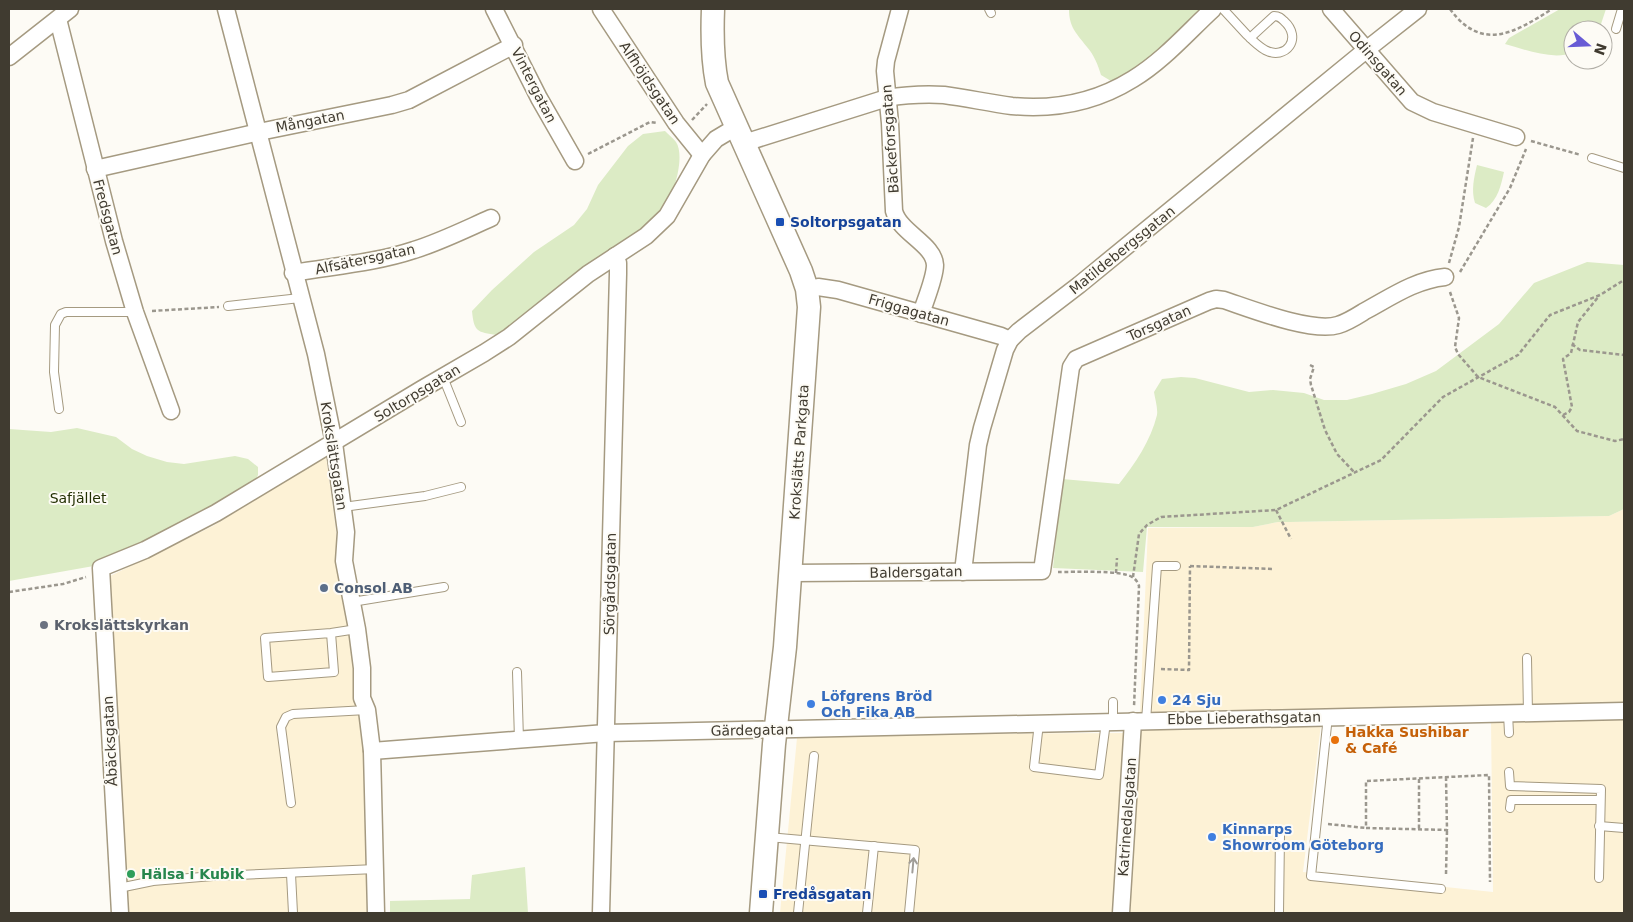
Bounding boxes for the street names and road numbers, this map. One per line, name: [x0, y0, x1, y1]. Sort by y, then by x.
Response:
street label: Odinsgatan: [1346, 27, 1410, 99]
street label: Alfhöjdsgatan: [616, 39, 684, 127]
street label: Vintergatan: [508, 45, 560, 125]
street label: Bäckeforsgatan: [878, 84, 902, 194]
street label: Mångatan: [274, 106, 346, 136]
street label: Fredsgatan: [90, 177, 126, 257]
street label: Matildebergsgatan: [1066, 203, 1178, 297]
street label: Alfsätersgatan: [314, 241, 416, 277]
street label: Friggagatan: [867, 291, 951, 329]
street label: Torsgatan: [1124, 302, 1193, 345]
street label: Soltorpsgatan: [371, 361, 463, 425]
street label: Krokslätts Parkgata: [786, 384, 812, 520]
street label: Krokslättsgatan: [318, 401, 350, 511]
street label: Sörgårdsgatan: [601, 533, 619, 635]
street label: Baldersgatan: [869, 563, 963, 581]
street label: Åbäcksgatan: [100, 695, 120, 787]
street label: Ebbe Lieberathsgatan: [1167, 709, 1321, 727]
street label: Gärdegatan: [710, 721, 794, 739]
street label: Katrinedalsgatan: [1115, 757, 1139, 877]

